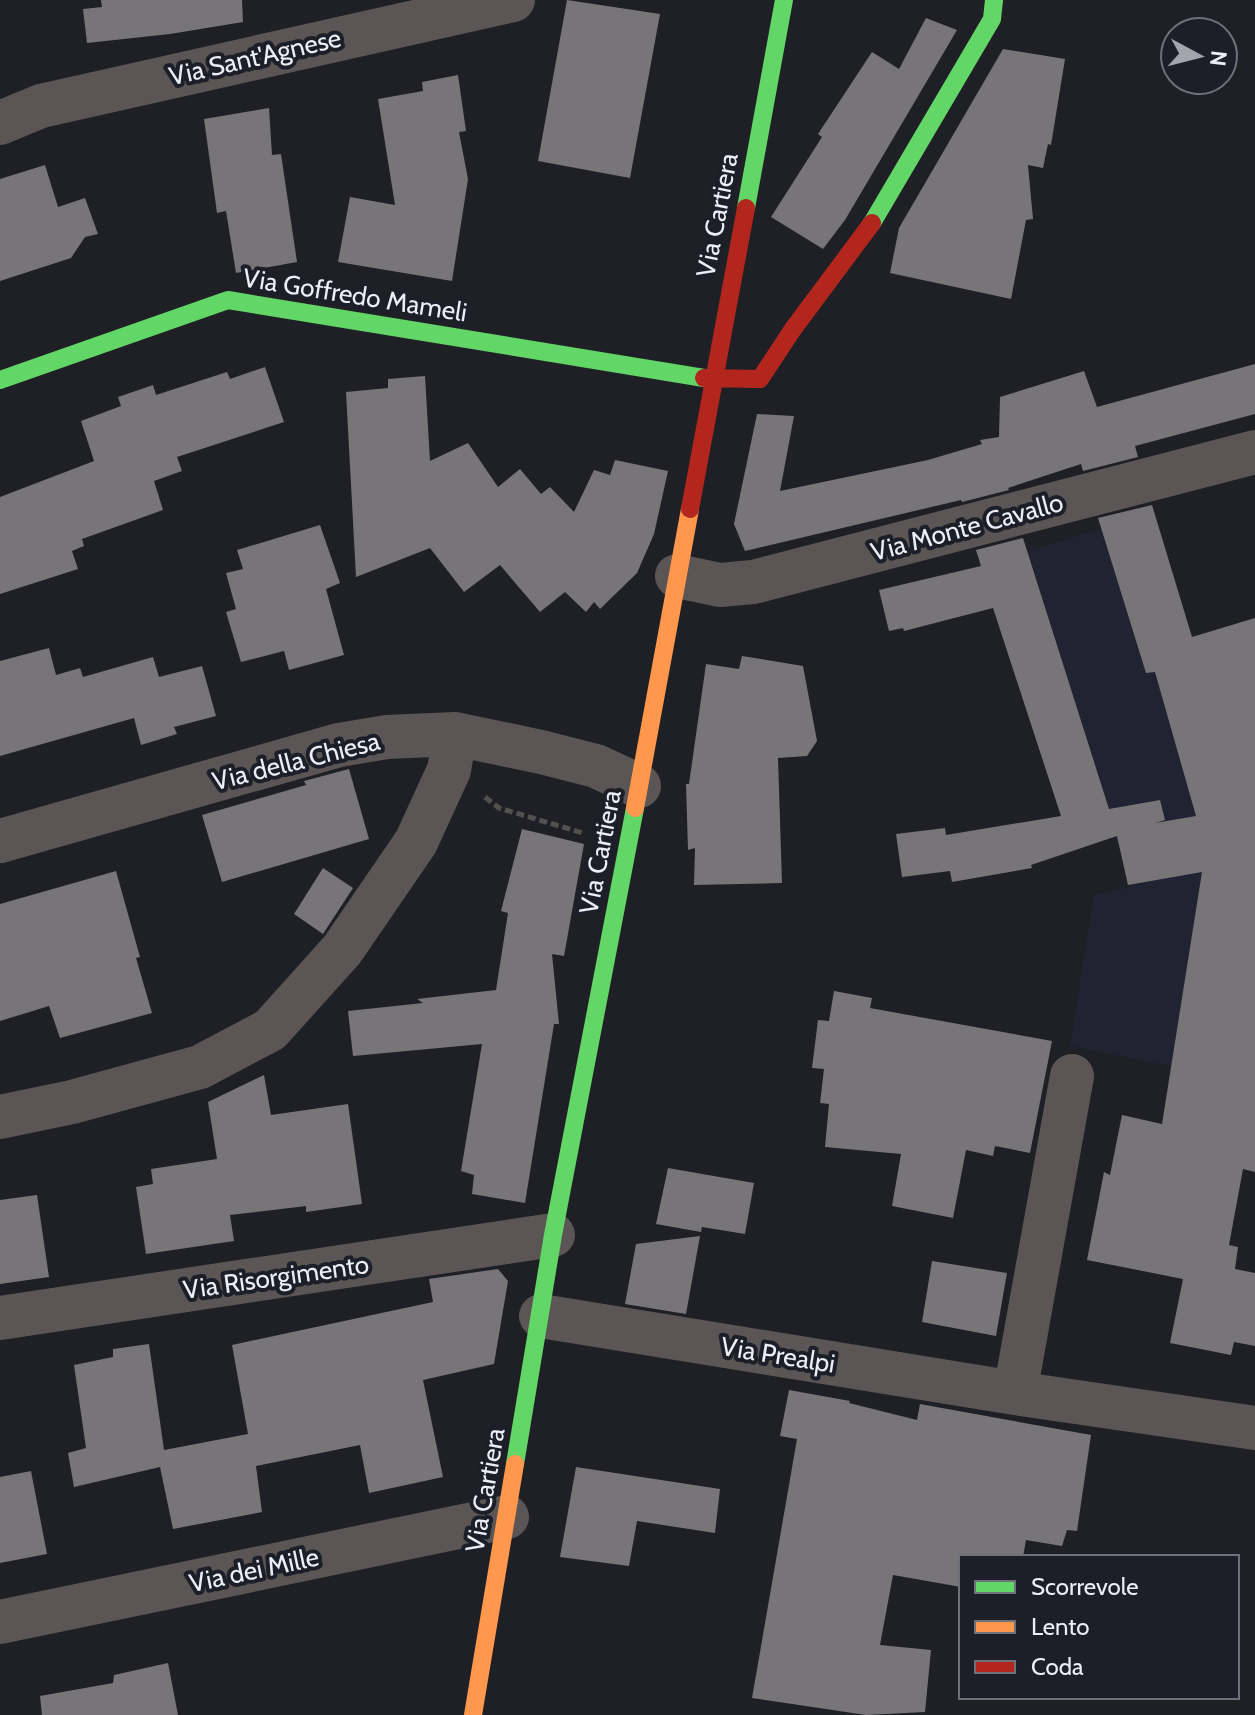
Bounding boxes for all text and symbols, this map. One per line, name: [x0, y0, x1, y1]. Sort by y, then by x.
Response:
north arrow: [1159, 16, 1239, 96]
street label: Via Sant'Agnese: [166, 22, 344, 92]
text: N: [1204, 49, 1233, 68]
street label: Via Cartiera: [689, 150, 745, 280]
street label: Via Goffredo Mameli: [241, 261, 469, 329]
street label: Via Monte Cavallo: [867, 486, 1067, 568]
street label: Via della Chiesa: [209, 725, 384, 797]
street label: Via Cartiera: [572, 787, 628, 917]
street label: Via Risorgimento: [181, 1248, 371, 1306]
street label: Via Prealpi: [719, 1330, 837, 1380]
street label: Via Cartiera: [458, 1425, 512, 1555]
street label: Via dei Mille: [186, 1541, 322, 1599]
legend: [959, 1555, 1239, 1699]
text: Scorrevole: [1031, 1572, 1139, 1601]
text: Lento: [1031, 1612, 1090, 1641]
text: Coda: [1031, 1652, 1084, 1681]

